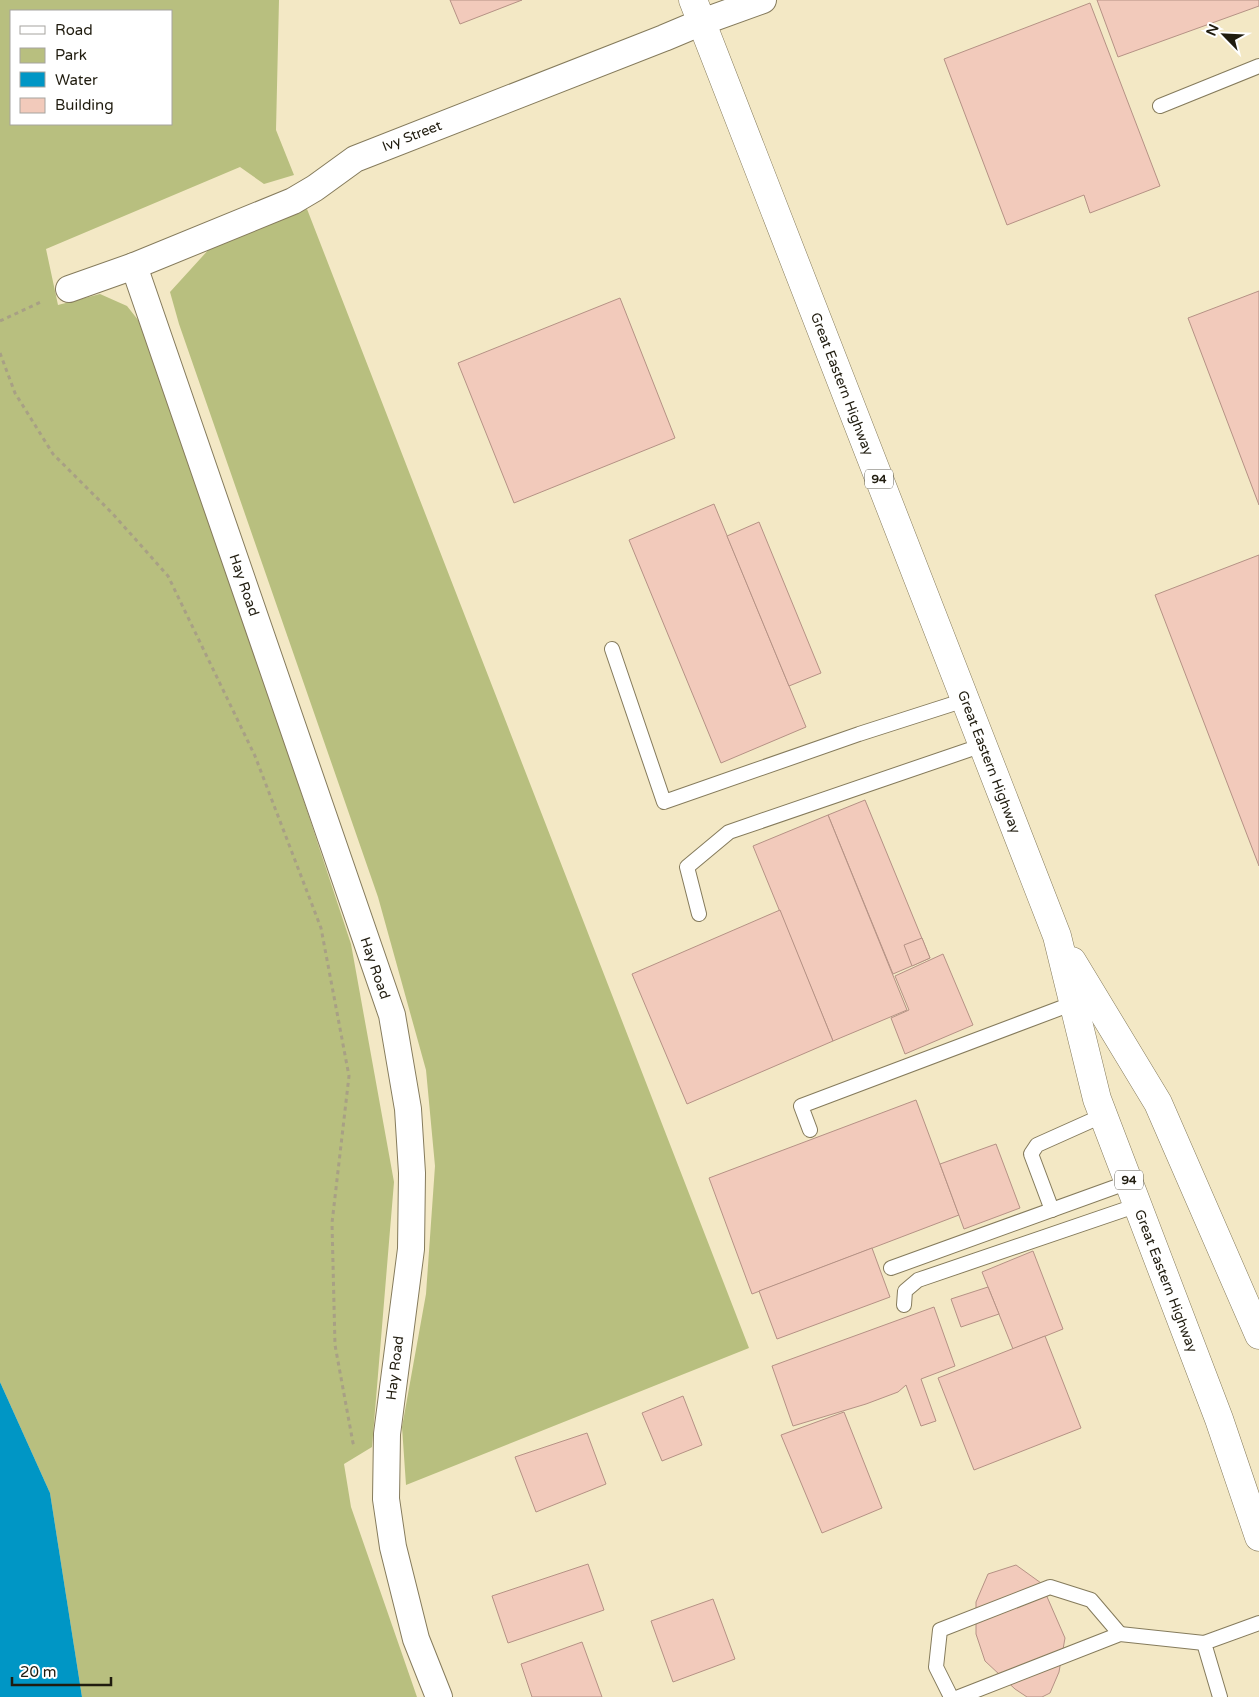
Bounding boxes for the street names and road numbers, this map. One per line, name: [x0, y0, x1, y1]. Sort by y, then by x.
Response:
street label: Ivy Street: [380, 117, 445, 155]
street label: Great Eastern Highway: [807, 310, 877, 458]
road number: 94: [865, 469, 893, 488]
street label: Hay Road: [225, 552, 263, 618]
street label: Great Eastern Highway: [954, 688, 1024, 836]
street label: Hay Road: [356, 935, 394, 1001]
road number: 94: [1115, 1170, 1143, 1190]
street label: Great Eastern Highway: [1131, 1207, 1201, 1355]
street label: Hay Road: [383, 1335, 407, 1401]

